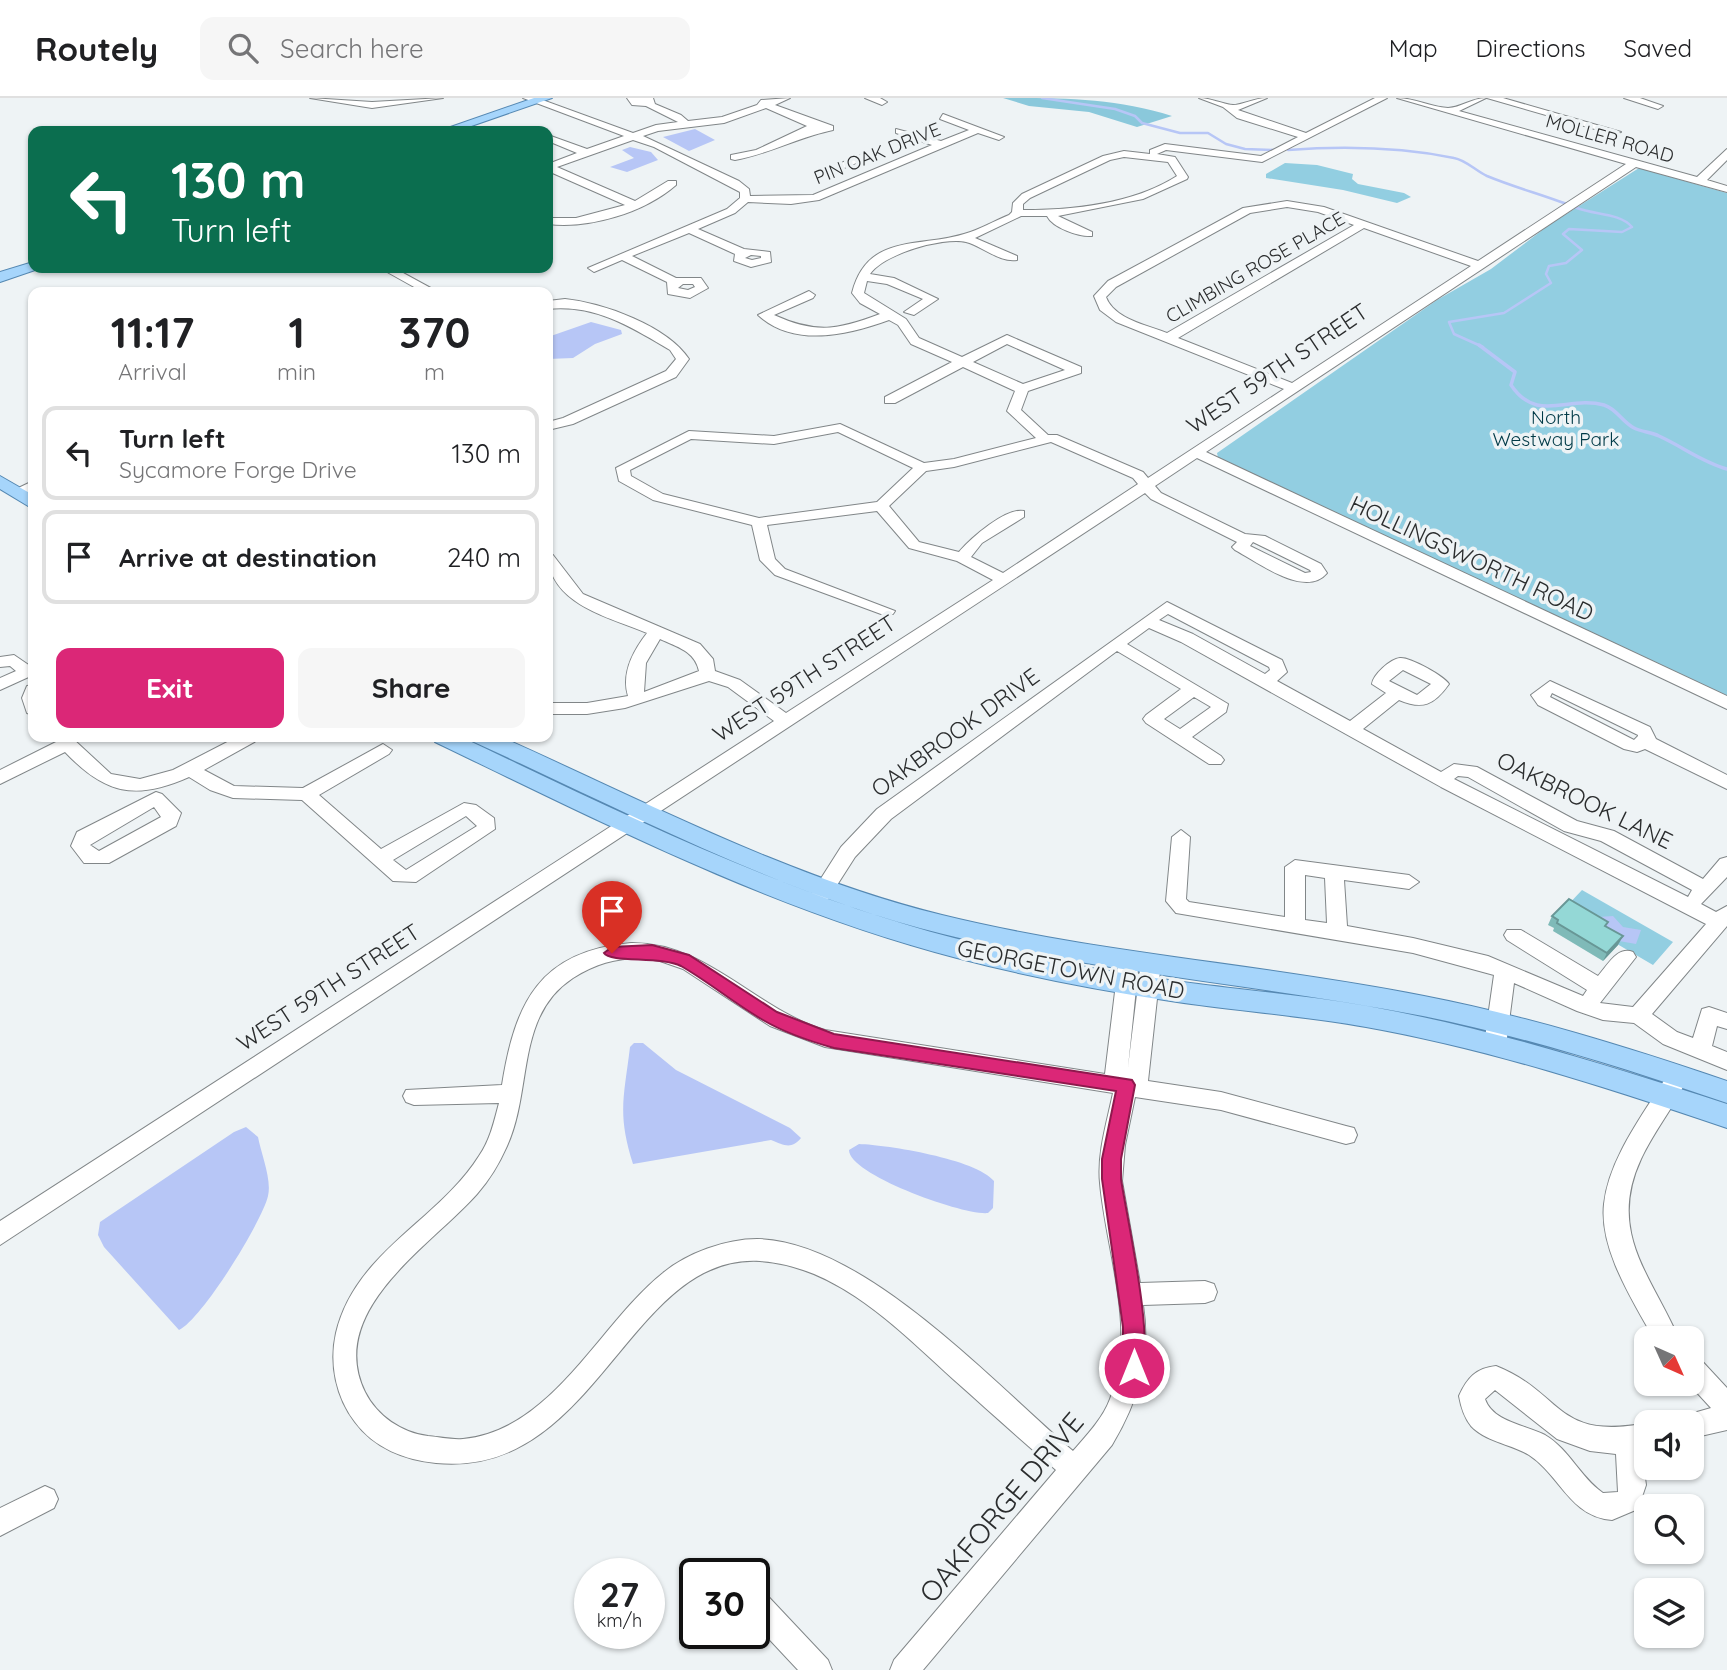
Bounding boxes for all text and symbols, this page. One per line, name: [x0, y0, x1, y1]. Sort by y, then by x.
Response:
search box: [200, 17, 690, 80]
text: Routely: [35, 28, 158, 69]
icon: search: [224, 29, 262, 67]
text: Search here: [280, 32, 424, 65]
text: Map: [1389, 33, 1438, 63]
text: Directions: [1476, 33, 1586, 63]
text: Saved: [1624, 33, 1692, 63]
street label: MOLLER ROAD: [1543, 108, 1677, 168]
street label: PIN OAK DRIVE: [810, 117, 944, 189]
text: 130 m: [171, 149, 305, 210]
icon: left: [56, 154, 147, 245]
street label: CLIMBING ROSE PLACE: [1161, 206, 1349, 328]
text: Turn left: [171, 210, 292, 250]
street label: WEST 59TH STREET: [1181, 296, 1373, 440]
text: 11:17: [111, 306, 194, 359]
text: 1: [288, 306, 305, 359]
text: 370: [399, 306, 470, 359]
text: Arrival: [118, 357, 187, 386]
text: min: [277, 357, 316, 386]
text: m: [424, 357, 445, 386]
park label: North Westway Park: [1493, 405, 1620, 451]
text: Turn left: [119, 422, 226, 455]
icon: left: [60, 434, 98, 472]
text: 130 m: [451, 437, 521, 470]
text: Sycamore Forge Drive: [119, 455, 357, 484]
street label: HOLLINGSWORTH ROAD: [1345, 489, 1599, 627]
icon: arrive: [60, 538, 98, 576]
text: Arrive at destination: [119, 541, 377, 574]
text: 240 m: [447, 541, 521, 574]
street label: WEST 59TH STREET: [707, 608, 901, 748]
button: Exit: [56, 648, 284, 728]
button: Share: [298, 648, 525, 728]
street label: OAKBROOK DRIVE: [865, 661, 1045, 803]
street label: OAKBROOK LANE: [1492, 745, 1678, 855]
pin: [582, 881, 642, 953]
icon: arrive: [593, 892, 631, 930]
street label: WEST 59TH STREET: [231, 917, 425, 1057]
street label: GEORGETOWN ROAD: [955, 933, 1187, 1005]
north arrow: [1634, 1326, 1704, 1396]
map controls: [1634, 1326, 1704, 1648]
position arrow: [1097, 1331, 1171, 1405]
street label: OAKFORGE DRIVE: [911, 1405, 1091, 1609]
button: sound: [1634, 1410, 1704, 1480]
button: search: [1634, 1494, 1704, 1564]
speed limit sign: 30: [679, 1558, 770, 1649]
text: 27: [600, 1572, 639, 1616]
button: layers: [1634, 1578, 1704, 1648]
text: km/h: [597, 1609, 642, 1632]

